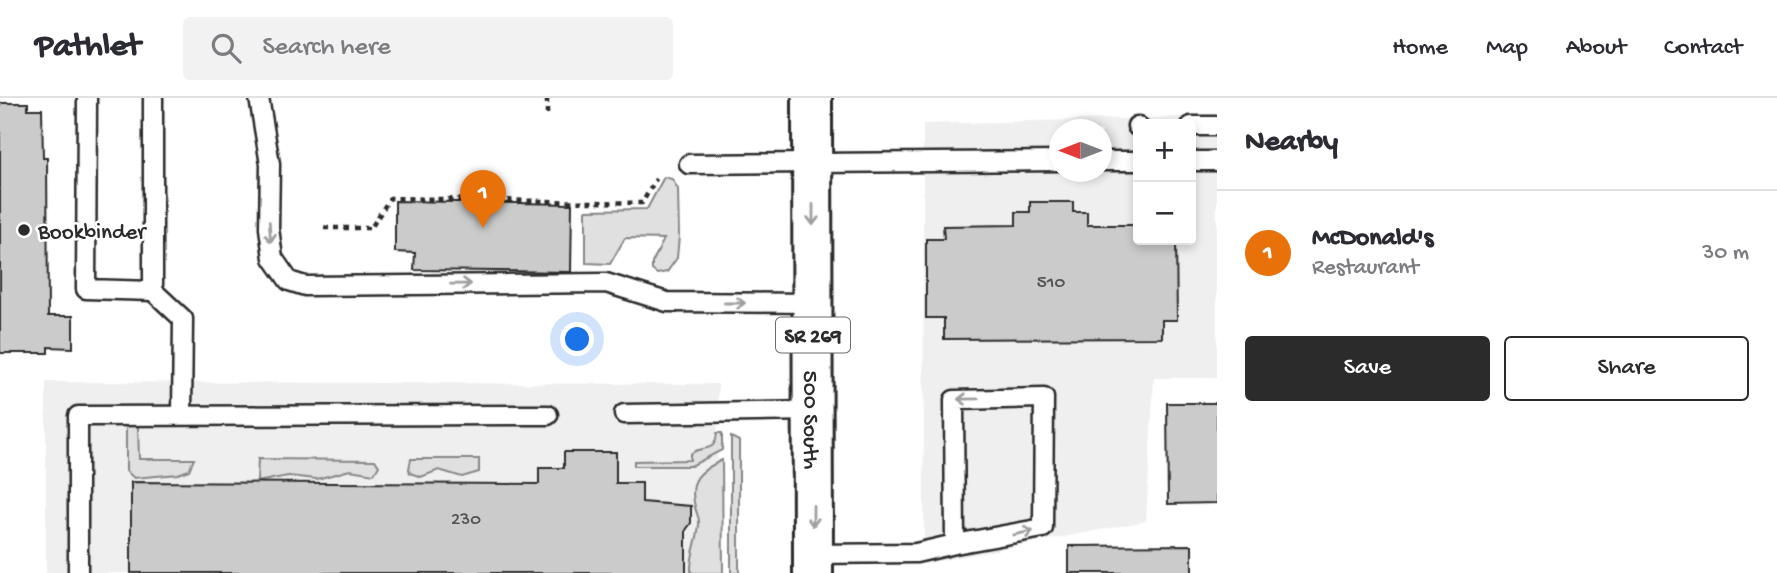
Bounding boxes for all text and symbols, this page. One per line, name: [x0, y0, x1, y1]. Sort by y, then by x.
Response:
search box: [183, 17, 673, 80]
text: Pathlet: [35, 29, 141, 67]
icon: search: [207, 29, 245, 67]
text: Search here: [263, 33, 391, 64]
text: Home: [1392, 34, 1448, 63]
text: Map: [1486, 34, 1528, 63]
text: About: [1566, 34, 1626, 63]
text: Contact: [1664, 34, 1742, 63]
north arrow: [1049, 119, 1112, 182]
map controls: [1133, 119, 1196, 245]
button: +: [1133, 119, 1196, 182]
text: Nearby: [1245, 126, 1338, 161]
pin: 1: [460, 170, 506, 228]
button: −: [1133, 182, 1196, 245]
one-way arrow: [806, 203, 819, 226]
place label: Bookbinder: [37, 220, 147, 247]
one-way arrow: [264, 220, 277, 243]
marker: Bookbinder: [16, 222, 32, 238]
text: McDonald's: [1312, 224, 1433, 255]
text: 1: [1263, 240, 1273, 267]
text: 30 m: [1702, 240, 1749, 267]
text: Restaurant: [1312, 255, 1419, 282]
house number: 510: [1037, 272, 1065, 295]
one-way arrow: [450, 278, 473, 291]
one-way arrow: [723, 296, 746, 310]
road number: SR 269: [776, 317, 850, 352]
your location: [560, 322, 594, 356]
button: Save: [1245, 336, 1490, 401]
button: Share: [1504, 336, 1749, 401]
street label: 500 South: [796, 371, 823, 469]
one-way arrow: [957, 393, 980, 406]
one-way arrow: [806, 504, 820, 527]
house number: 230: [451, 509, 481, 532]
one-way arrow: [1011, 525, 1034, 539]

